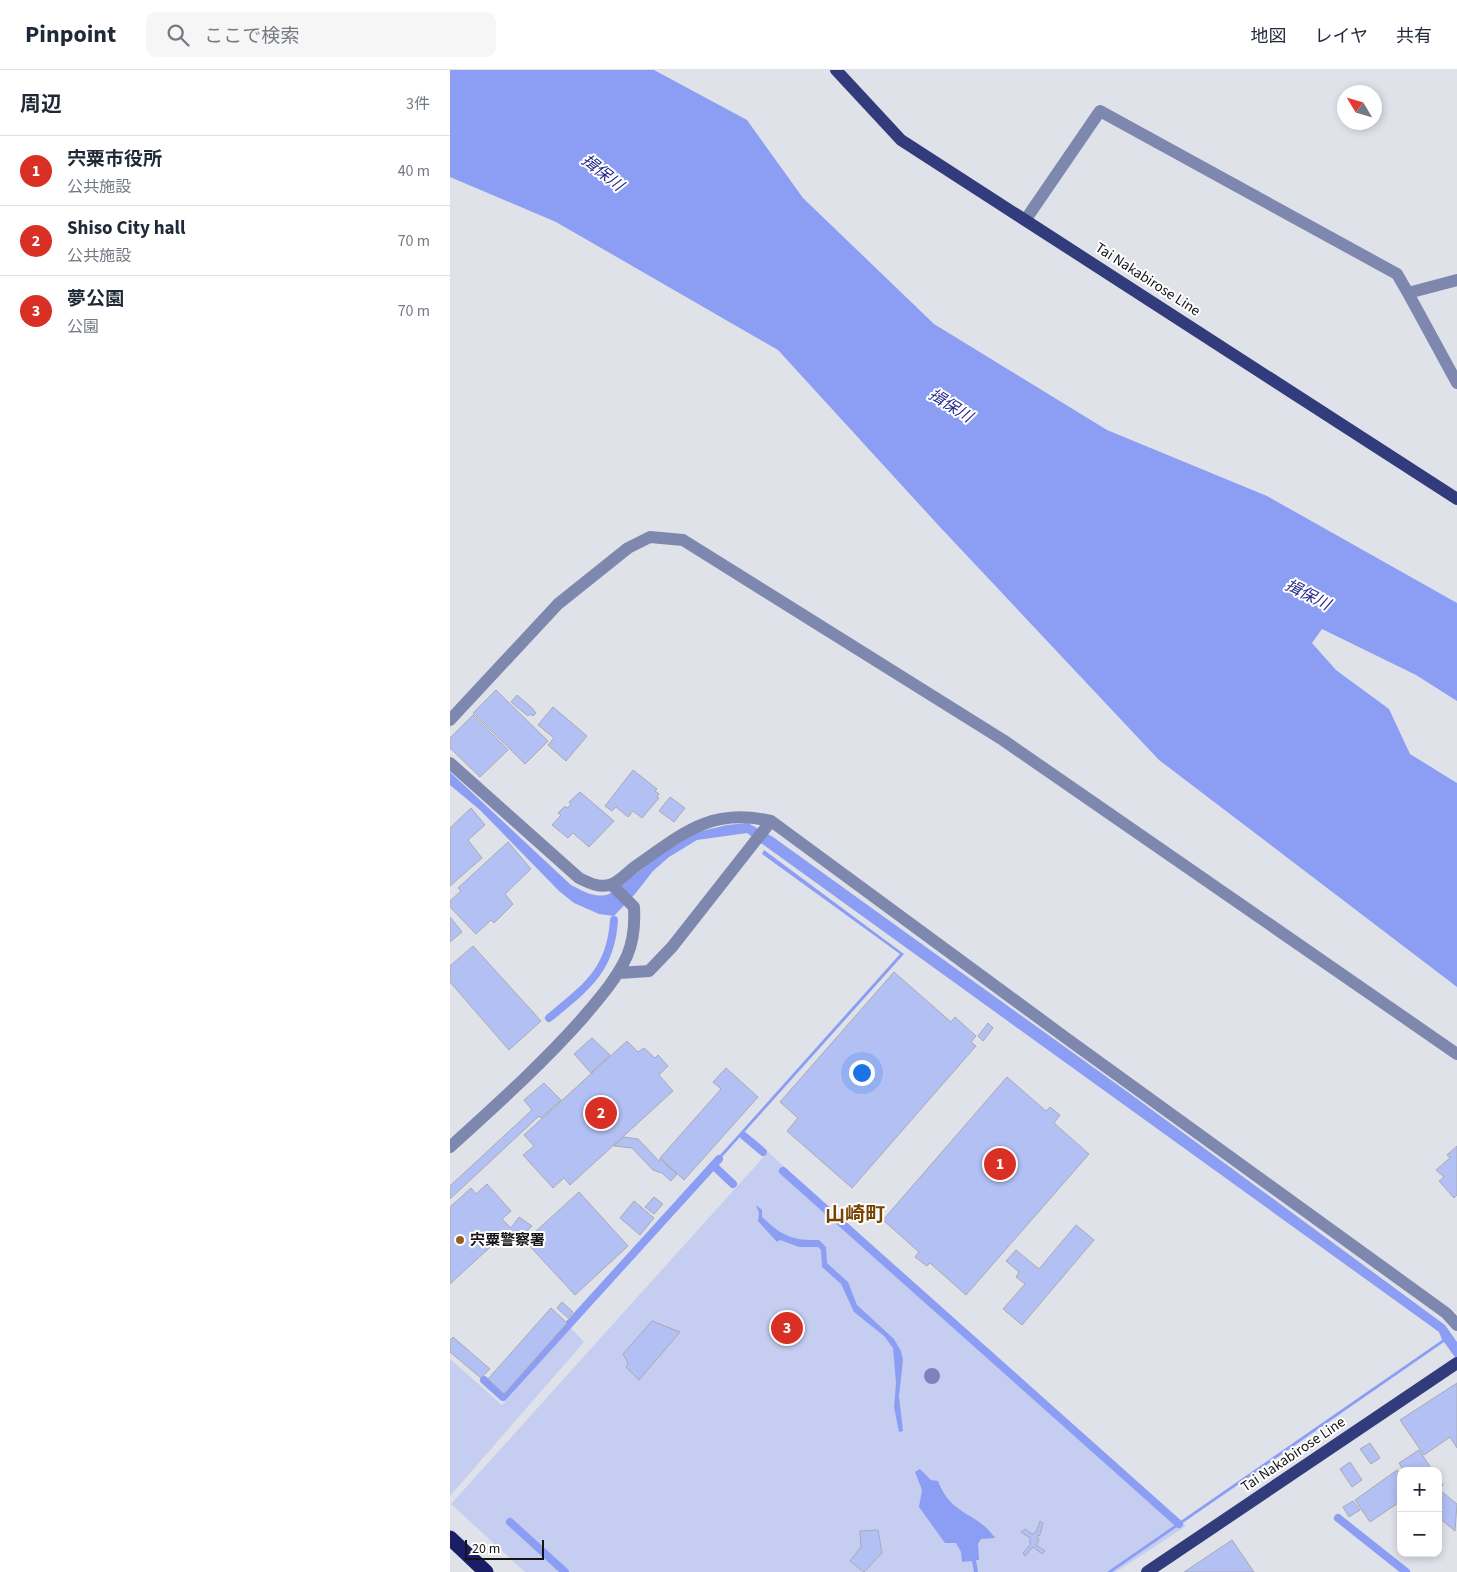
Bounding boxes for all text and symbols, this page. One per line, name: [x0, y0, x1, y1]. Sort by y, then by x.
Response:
search box: [146, 12, 496, 57]
text: Pinpoint: [25, 17, 116, 52]
icon: search: [164, 21, 192, 49]
text: ここで検索: [204, 23, 299, 50]
text: 地図: [1251, 24, 1287, 49]
text: レイヤ: [1315, 24, 1368, 49]
text: 共有: [1396, 24, 1432, 49]
north arrow: [1337, 85, 1382, 130]
text: 周辺: [20, 89, 62, 119]
text: 3件: [406, 93, 430, 115]
text: 宍粟市役所: [67, 146, 162, 173]
water label: 揖保川: [577, 149, 630, 197]
text: 1: [32, 160, 40, 182]
text: 40 m: [398, 160, 430, 182]
text: 公共施設: [67, 176, 131, 198]
text: Shiso City hall: [67, 215, 185, 242]
text: 2: [32, 230, 40, 252]
text: 70 m: [398, 230, 430, 252]
street label: Tai Nakabirose Line: [1091, 237, 1205, 321]
text: 公共施設: [67, 245, 131, 267]
text: 夢公園: [67, 286, 124, 313]
text: 3: [32, 300, 40, 322]
text: 70 m: [398, 300, 430, 322]
text: 公園: [67, 316, 99, 338]
water label: 揖保川: [924, 384, 978, 429]
water label: 揖保川: [1281, 574, 1336, 616]
your location: [849, 1060, 875, 1086]
pin: 2: [585, 1094, 617, 1132]
pin: 1: [984, 1145, 1016, 1183]
district label: 山崎町: [825, 1201, 885, 1229]
place label: 宍粟警察署: [470, 1230, 545, 1251]
marker: 宍粟警察署: [454, 1234, 466, 1246]
pin: 3: [771, 1309, 803, 1347]
street label: Tai Nakabirose Line: [1237, 1412, 1350, 1497]
map controls: [1397, 1467, 1442, 1557]
button: +: [1397, 1467, 1442, 1512]
button: −: [1397, 1512, 1442, 1557]
scale bar: [465, 1537, 544, 1560]
text: 20 m: [472, 1539, 500, 1559]

